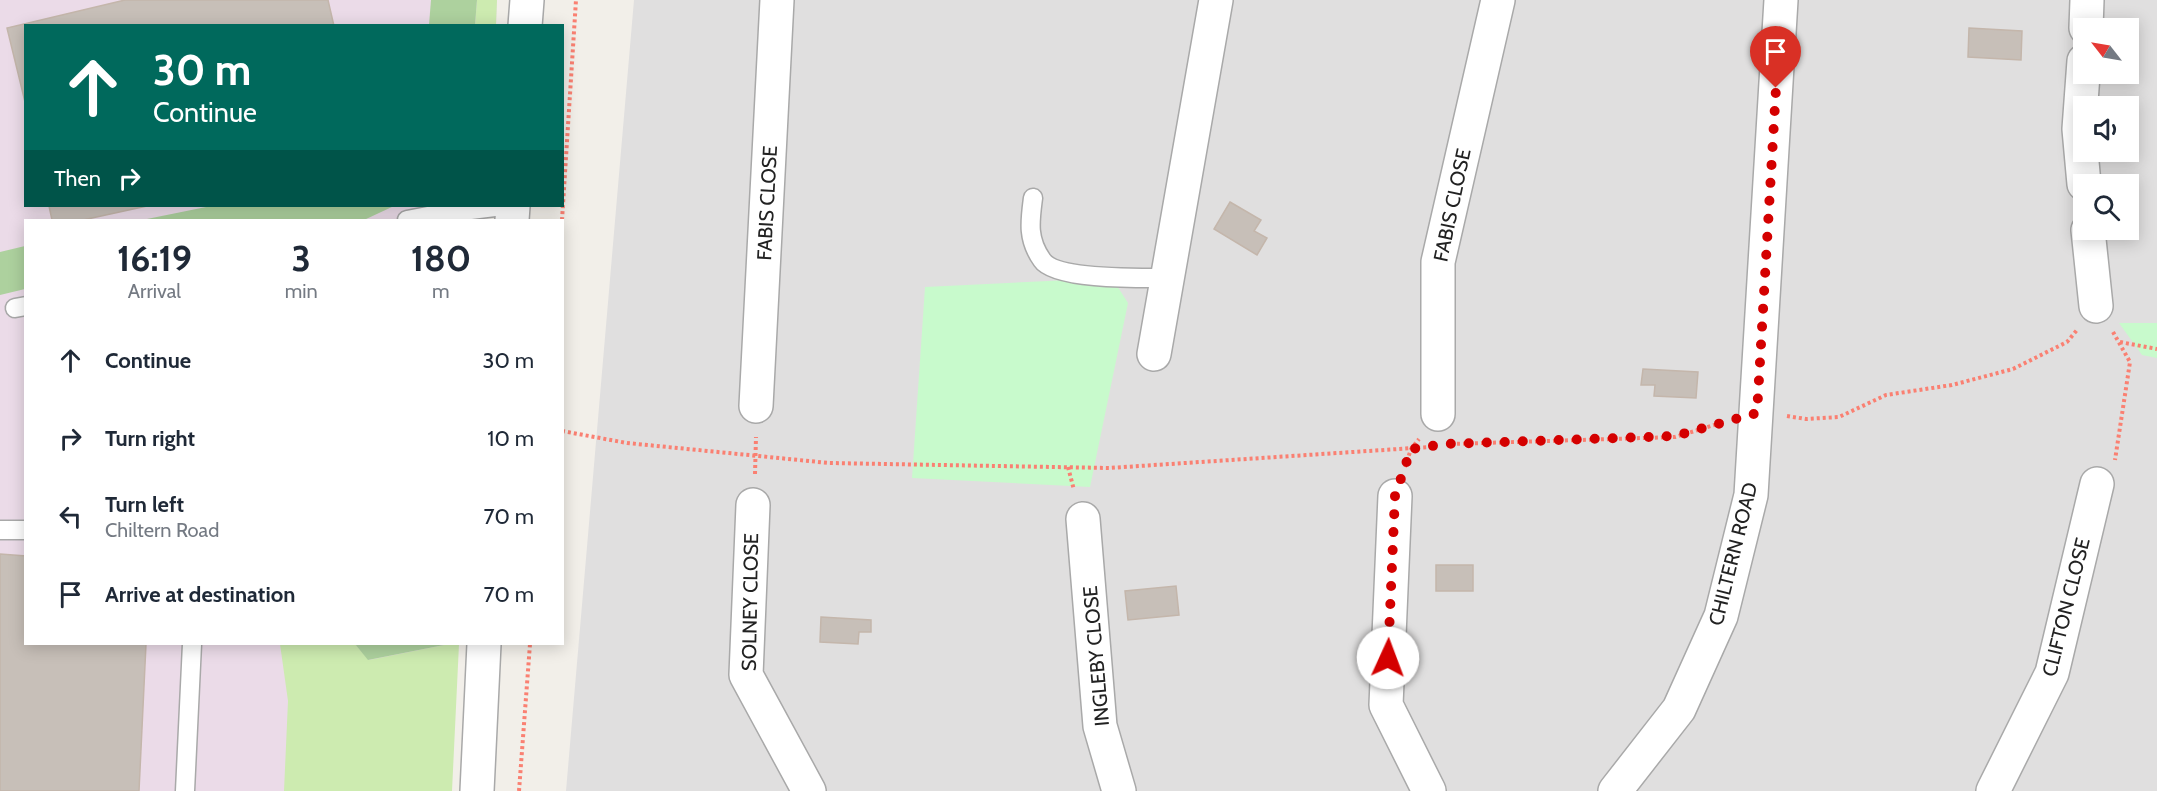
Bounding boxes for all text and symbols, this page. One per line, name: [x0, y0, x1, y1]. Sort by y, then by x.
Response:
north arrow: [2073, 18, 2139, 84]
map controls: [2073, 18, 2139, 240]
pin: [1750, 26, 1801, 88]
icon: arrive: [1759, 35, 1792, 68]
text: 30 m: [153, 44, 251, 96]
icon: ahead: [54, 48, 132, 126]
text: Continue: [153, 96, 257, 129]
button: sound: [2073, 96, 2139, 162]
street label: FABIS CLOSE: [752, 145, 782, 261]
street label: FABIS CLOSE: [1428, 146, 1476, 264]
icon: right: [113, 162, 146, 195]
text: Then: [54, 165, 101, 192]
button: search: [2073, 174, 2139, 240]
text: 16:19: [117, 236, 192, 280]
text: 3: [292, 236, 311, 280]
text: 180: [411, 236, 471, 280]
text: Arrival: [128, 279, 181, 303]
text: min: [285, 279, 318, 303]
text: m: [432, 279, 450, 303]
icon: ahead: [54, 344, 87, 377]
text: Continue: [105, 347, 191, 374]
text: 30 m: [482, 347, 534, 374]
icon: right: [54, 422, 87, 455]
text: Turn right: [105, 425, 195, 452]
text: 10 m: [487, 425, 534, 452]
street label: CHILTERN ROAD: [1704, 480, 1762, 628]
text: Turn left: [105, 491, 184, 518]
icon: left: [54, 500, 87, 533]
text: 70 m: [484, 503, 534, 530]
text: Chiltern Road: [105, 518, 219, 542]
street label: SOLNEY CLOSE: [737, 533, 763, 671]
street label: CLIFTON CLOSE: [2037, 535, 2095, 679]
icon: arrive: [54, 578, 87, 611]
text: Arrive at destination: [105, 581, 295, 608]
text: 70 m: [484, 581, 534, 608]
street label: INGLEBY CLOSE: [1078, 585, 1114, 727]
position arrow: [1356, 626, 1420, 690]

